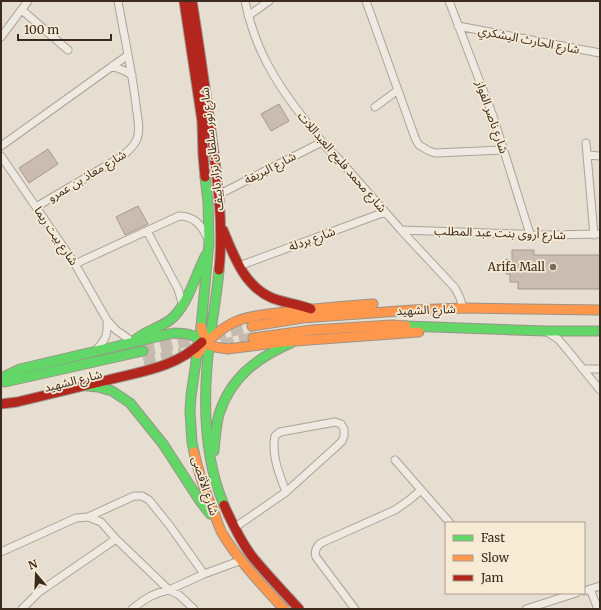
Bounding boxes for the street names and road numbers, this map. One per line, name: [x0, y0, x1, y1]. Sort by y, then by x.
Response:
street label: شارع الحارث اليشكري: [477, 22, 581, 59]
street label: شارع ناصر الفواز: [471, 77, 512, 156]
street label: شارع نور سلطان نزار باييف: [196, 86, 229, 212]
street label: شارع محمد فليح العبداللات: [293, 108, 390, 216]
street label: شارع معاذ بن عمرو: [45, 146, 130, 207]
street label: شارع البريقة: [241, 148, 299, 189]
street label: شارع بيت ريما: [30, 203, 82, 269]
street label: شارع بردلة: [286, 223, 338, 256]
street label: شارع أروى بنت عبد المطلب: [434, 223, 566, 244]
street label: شارع الشهيد: [396, 301, 456, 320]
street label: شارع الشهيد: [42, 366, 104, 397]
street label: شارع الأقصى: [187, 454, 222, 518]

